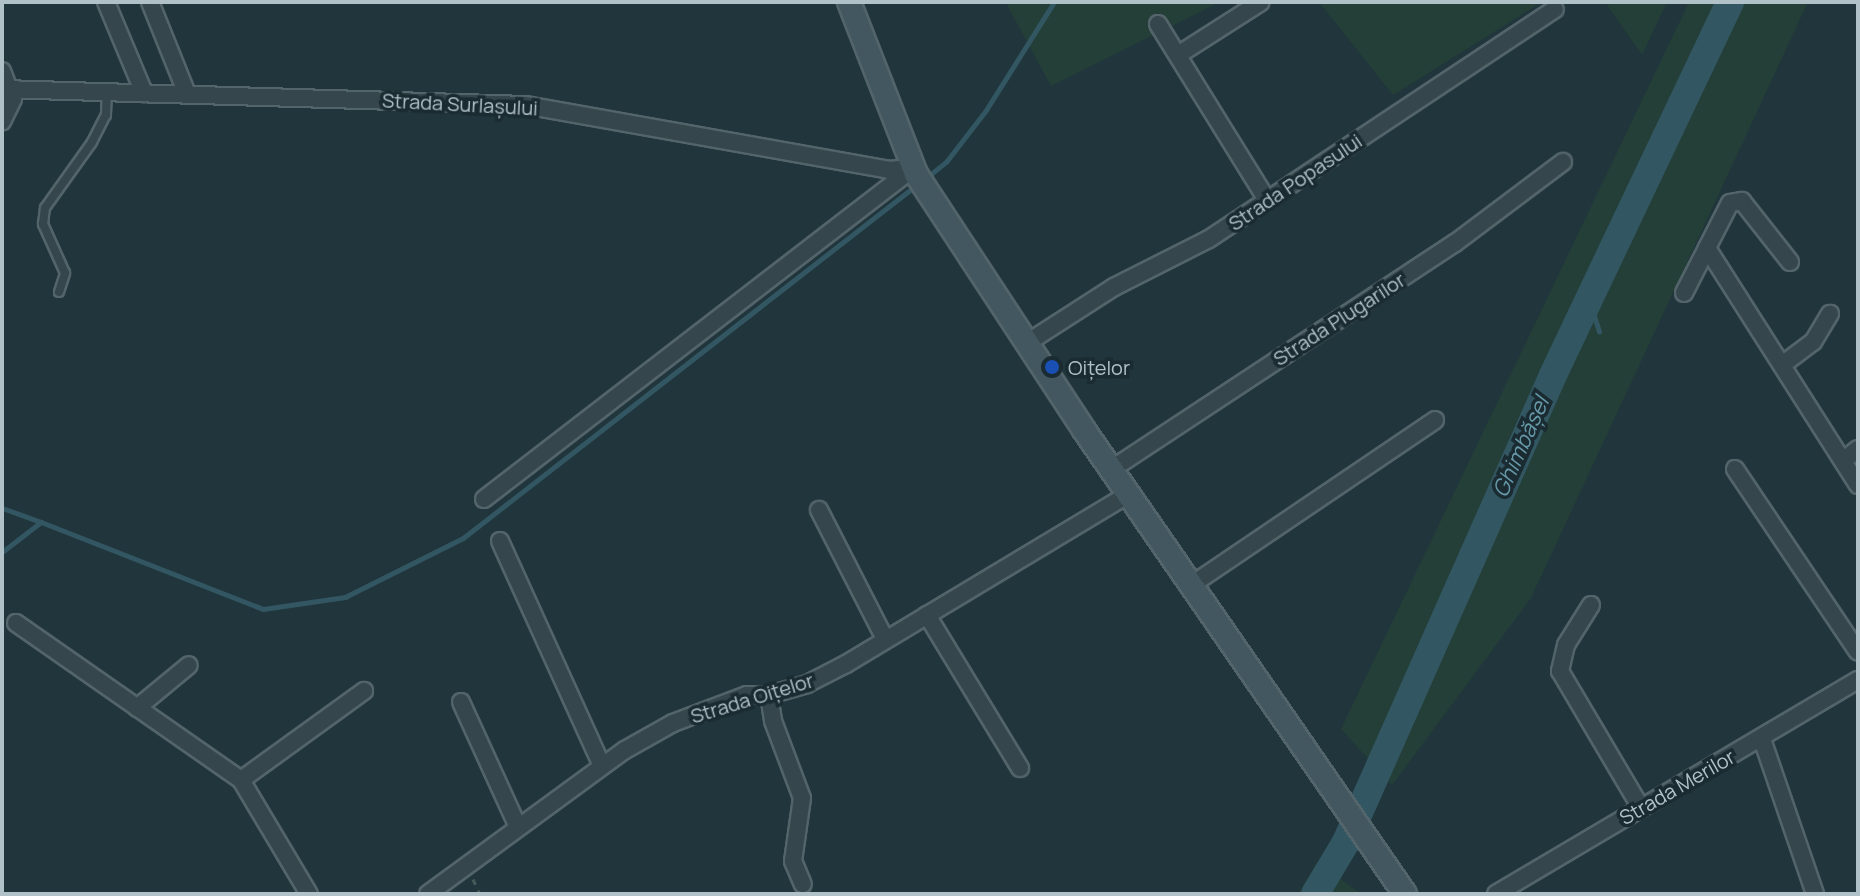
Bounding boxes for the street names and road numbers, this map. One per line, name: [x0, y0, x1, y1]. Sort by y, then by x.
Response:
street label: Strada Surlașului: [381, 88, 539, 120]
street label: Strada Popasului: [1224, 129, 1366, 235]
street label: Strada Plugarilor: [1269, 267, 1409, 371]
street label: Strada Oițelor: [688, 668, 816, 728]
street label: Strada Merilor: [1615, 744, 1739, 830]

